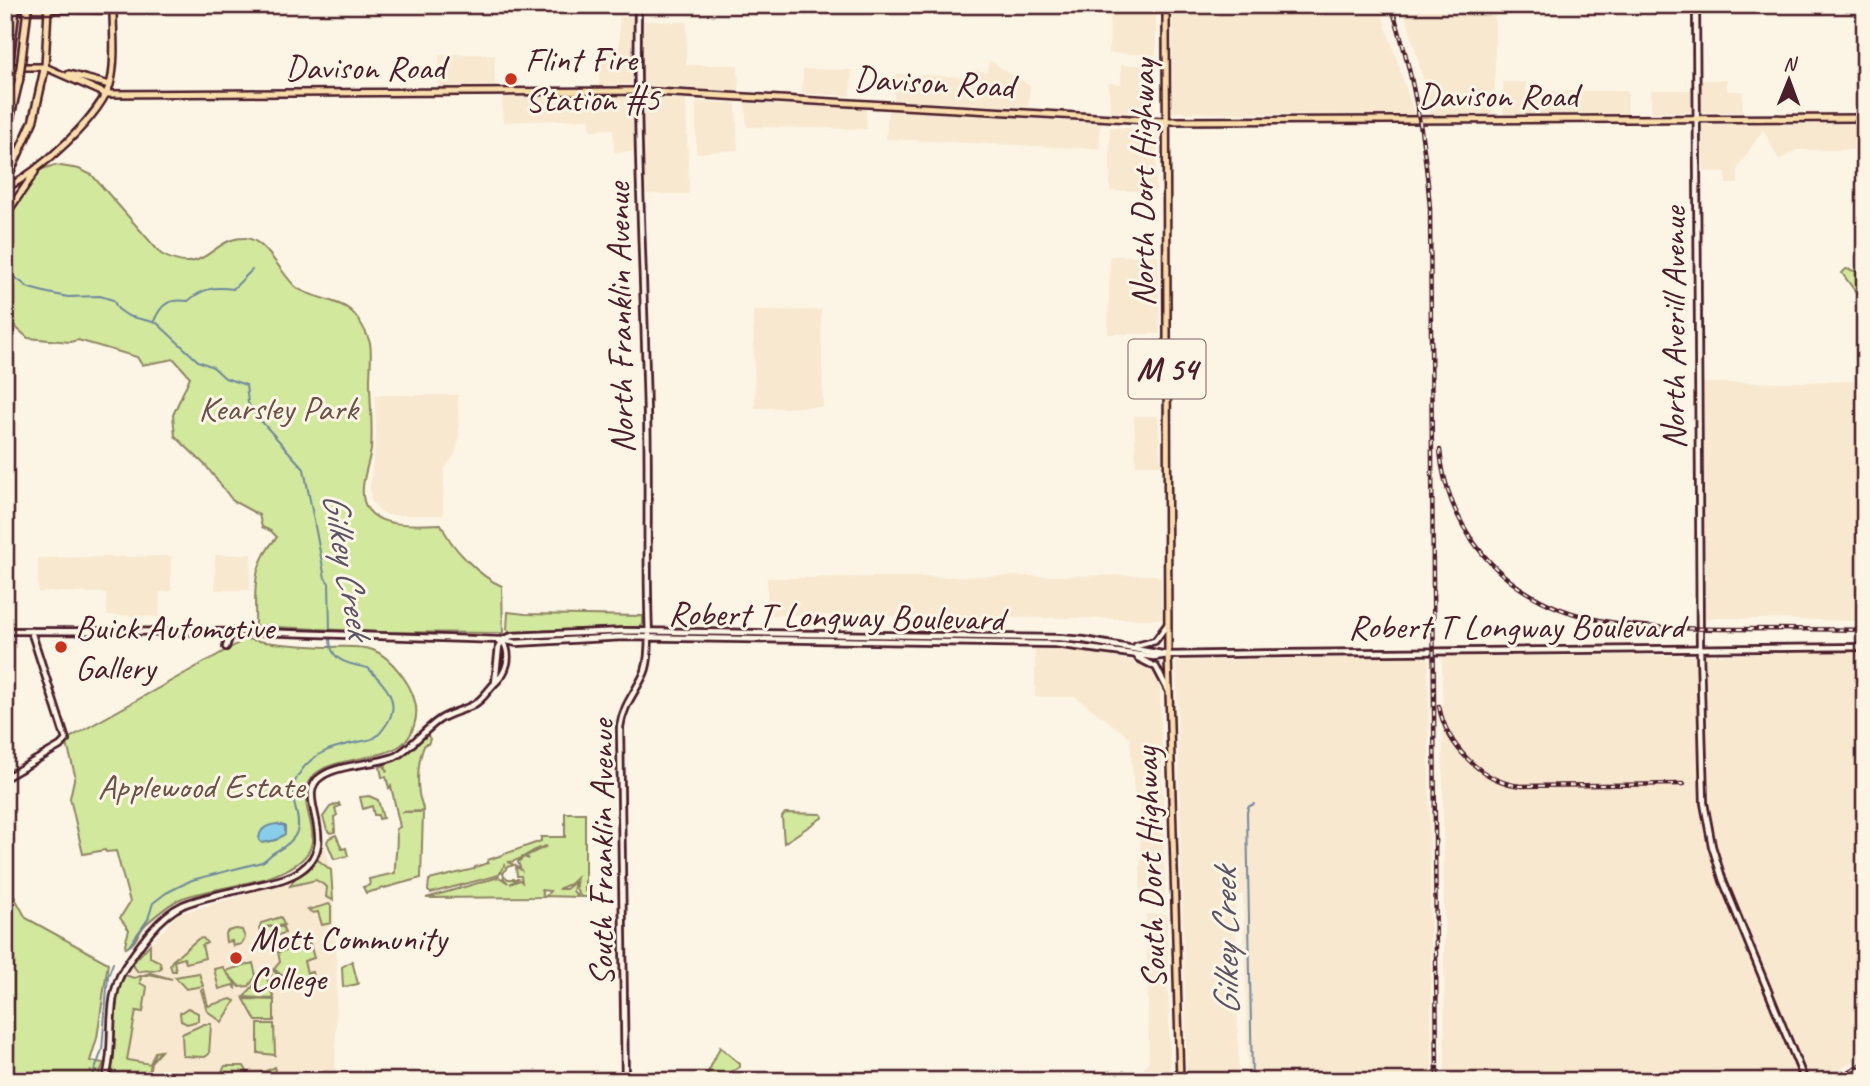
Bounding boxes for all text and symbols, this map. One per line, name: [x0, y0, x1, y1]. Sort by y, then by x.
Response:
place label: Flint Fire Station #5: [525, 37, 662, 122]
street label: Davison Road: [285, 45, 450, 90]
north arrow: [1755, 46, 1825, 116]
text: N: [1783, 52, 1799, 76]
street label: Davison Road: [853, 55, 1020, 109]
street label: North Dort Highway: [1120, 56, 1165, 307]
marker: Flint Fire Station #5: [503, 71, 519, 87]
street label: Davison Road: [1418, 73, 1583, 118]
street label: North Franklin Avenue: [595, 180, 645, 454]
street label: North Averill Avenue: [1651, 204, 1696, 449]
road number: M 54: [1128, 340, 1206, 398]
park label: Kearsley Park: [198, 386, 360, 431]
water label: Gilkey Creek: [312, 489, 385, 647]
street label: Robert T Longway Boulevard: [668, 591, 1009, 642]
street label: Robert T Longway Boulevard: [1348, 604, 1689, 649]
place label: Buick Automotive Gallery: [75, 605, 276, 690]
marker: Buick Automotive Gallery: [53, 639, 69, 655]
street label: South Franklin Avenue: [579, 717, 624, 986]
street label: South Dort Highway: [1123, 744, 1177, 990]
park label: Applewood Estate: [98, 764, 307, 809]
water label: Gilkey Creek: [1200, 863, 1250, 1016]
place label: Mott Community College: [250, 916, 449, 1001]
marker: Mott Community College: [228, 950, 244, 966]

